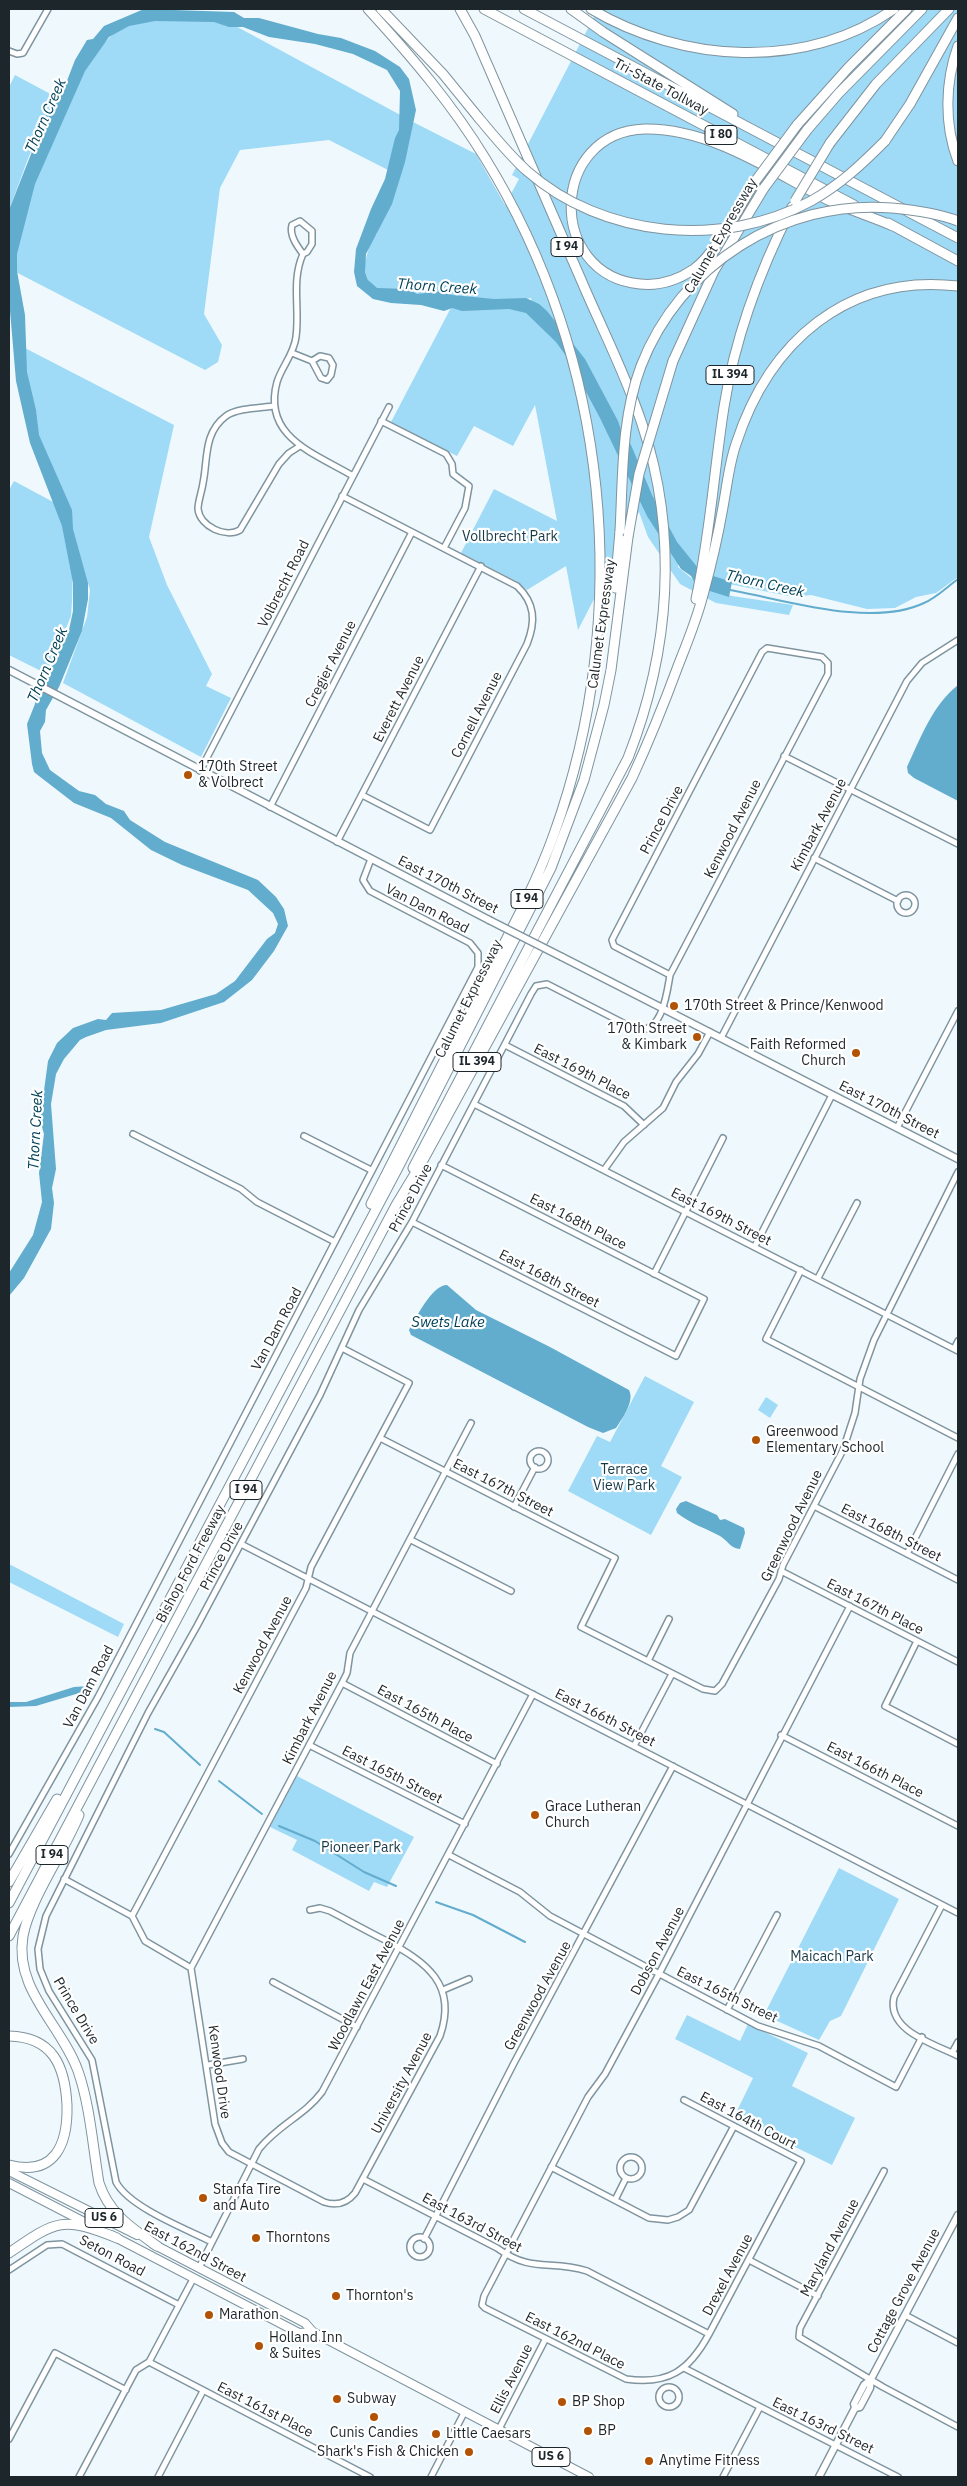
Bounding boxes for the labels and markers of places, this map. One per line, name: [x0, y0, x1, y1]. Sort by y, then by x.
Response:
place label: 170th Street & Volbrect: [198, 759, 278, 792]
marker: 170th Street & Volbrect: [182, 769, 194, 781]
place label: 170th Street & Prince/Kenwood: [684, 998, 884, 1014]
marker: 170th Street & Prince/Kenwood: [668, 1000, 680, 1012]
place label: 170th Street & Kimbark: [607, 1021, 687, 1054]
marker: 170th Street & Kimbark: [691, 1031, 703, 1043]
place label: Faith Reformed Church: [750, 1037, 846, 1070]
marker: Faith Reformed Church: [850, 1047, 862, 1059]
place label: Greenwood Elementary School: [766, 1424, 884, 1456]
marker: Greenwood Elementary School: [750, 1434, 762, 1446]
place label: Grace Lutheran Church: [545, 1799, 641, 1831]
marker: Grace Lutheran Church: [529, 1809, 541, 1821]
place label: Stanfa Tire and Auto: [213, 2182, 281, 2214]
marker: Stanfa Tire and Auto: [197, 2192, 209, 2204]
place label: Thorntons: [266, 2230, 330, 2246]
marker: Thorntons: [250, 2232, 262, 2244]
place label: Thornton's: [346, 2288, 414, 2304]
marker: Thornton's: [330, 2290, 342, 2302]
place label: Marathon: [219, 2307, 279, 2323]
marker: Marathon: [203, 2309, 215, 2321]
place label: Holland Inn & Suites: [269, 2330, 343, 2362]
marker: Holland Inn & Suites: [253, 2340, 265, 2352]
place label: Subway: [347, 2391, 396, 2407]
marker: Subway: [331, 2393, 343, 2405]
place label: BP Shop: [572, 2394, 625, 2410]
marker: BP Shop: [556, 2396, 568, 2408]
marker: Cunis Candies: [368, 2411, 380, 2423]
place label: BP: [598, 2423, 616, 2439]
place label: Cunis Candies: [330, 2425, 418, 2441]
marker: BP: [582, 2425, 594, 2437]
place label: Little Caesars: [446, 2426, 531, 2442]
marker: Little Caesars: [430, 2428, 442, 2440]
place label: Shark's Fish & Chicken: [317, 2444, 459, 2460]
marker: Shark's Fish & Chicken: [463, 2446, 475, 2458]
place label: Anytime Fitness: [659, 2453, 760, 2469]
marker: Anytime Fitness: [643, 2455, 655, 2467]

